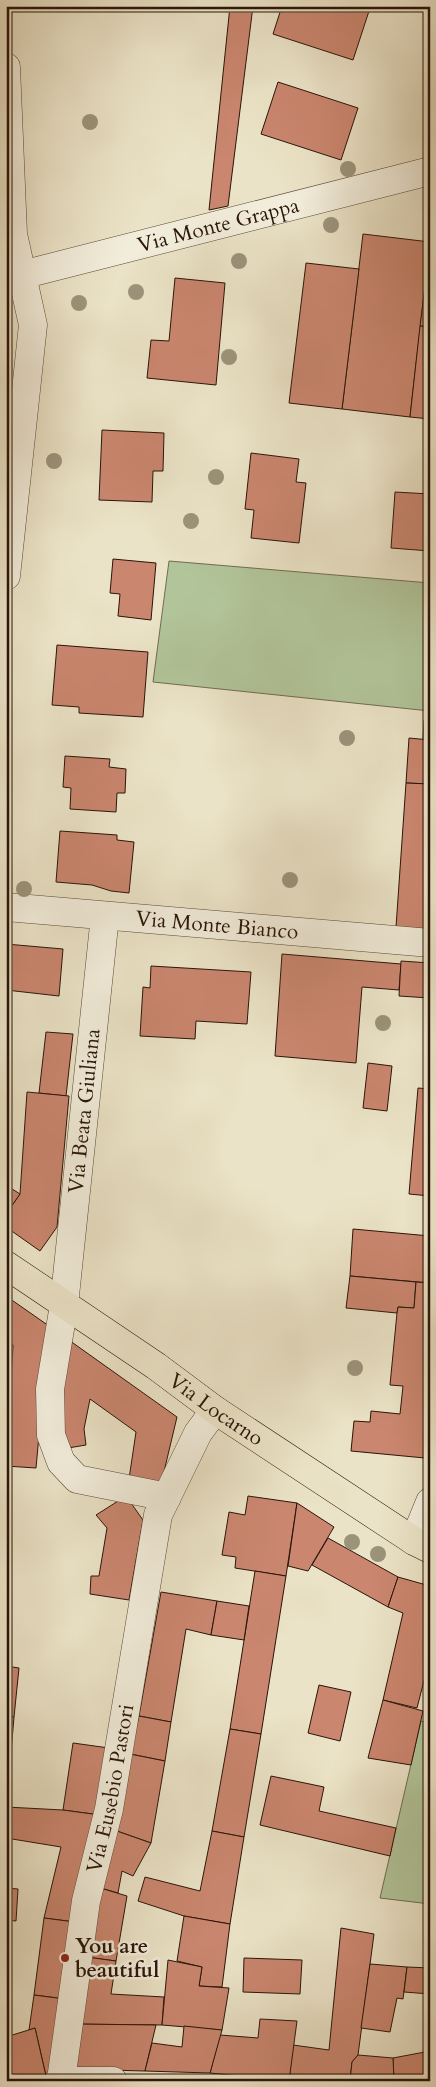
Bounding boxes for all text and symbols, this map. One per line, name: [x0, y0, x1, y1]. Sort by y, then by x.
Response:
street label: Via Monte Grappa: [134, 191, 302, 260]
street label: Via Monte Bianco: [135, 904, 300, 947]
street label: Via Beata Giuliana: [61, 1027, 108, 1195]
street label: Via Locarno: [162, 1366, 269, 1453]
street label: Via Eusebio Pastori: [80, 1702, 141, 1876]
place label: You are beautiful: [75, 1932, 159, 1985]
marker: You are beautiful: [59, 1952, 71, 1964]

